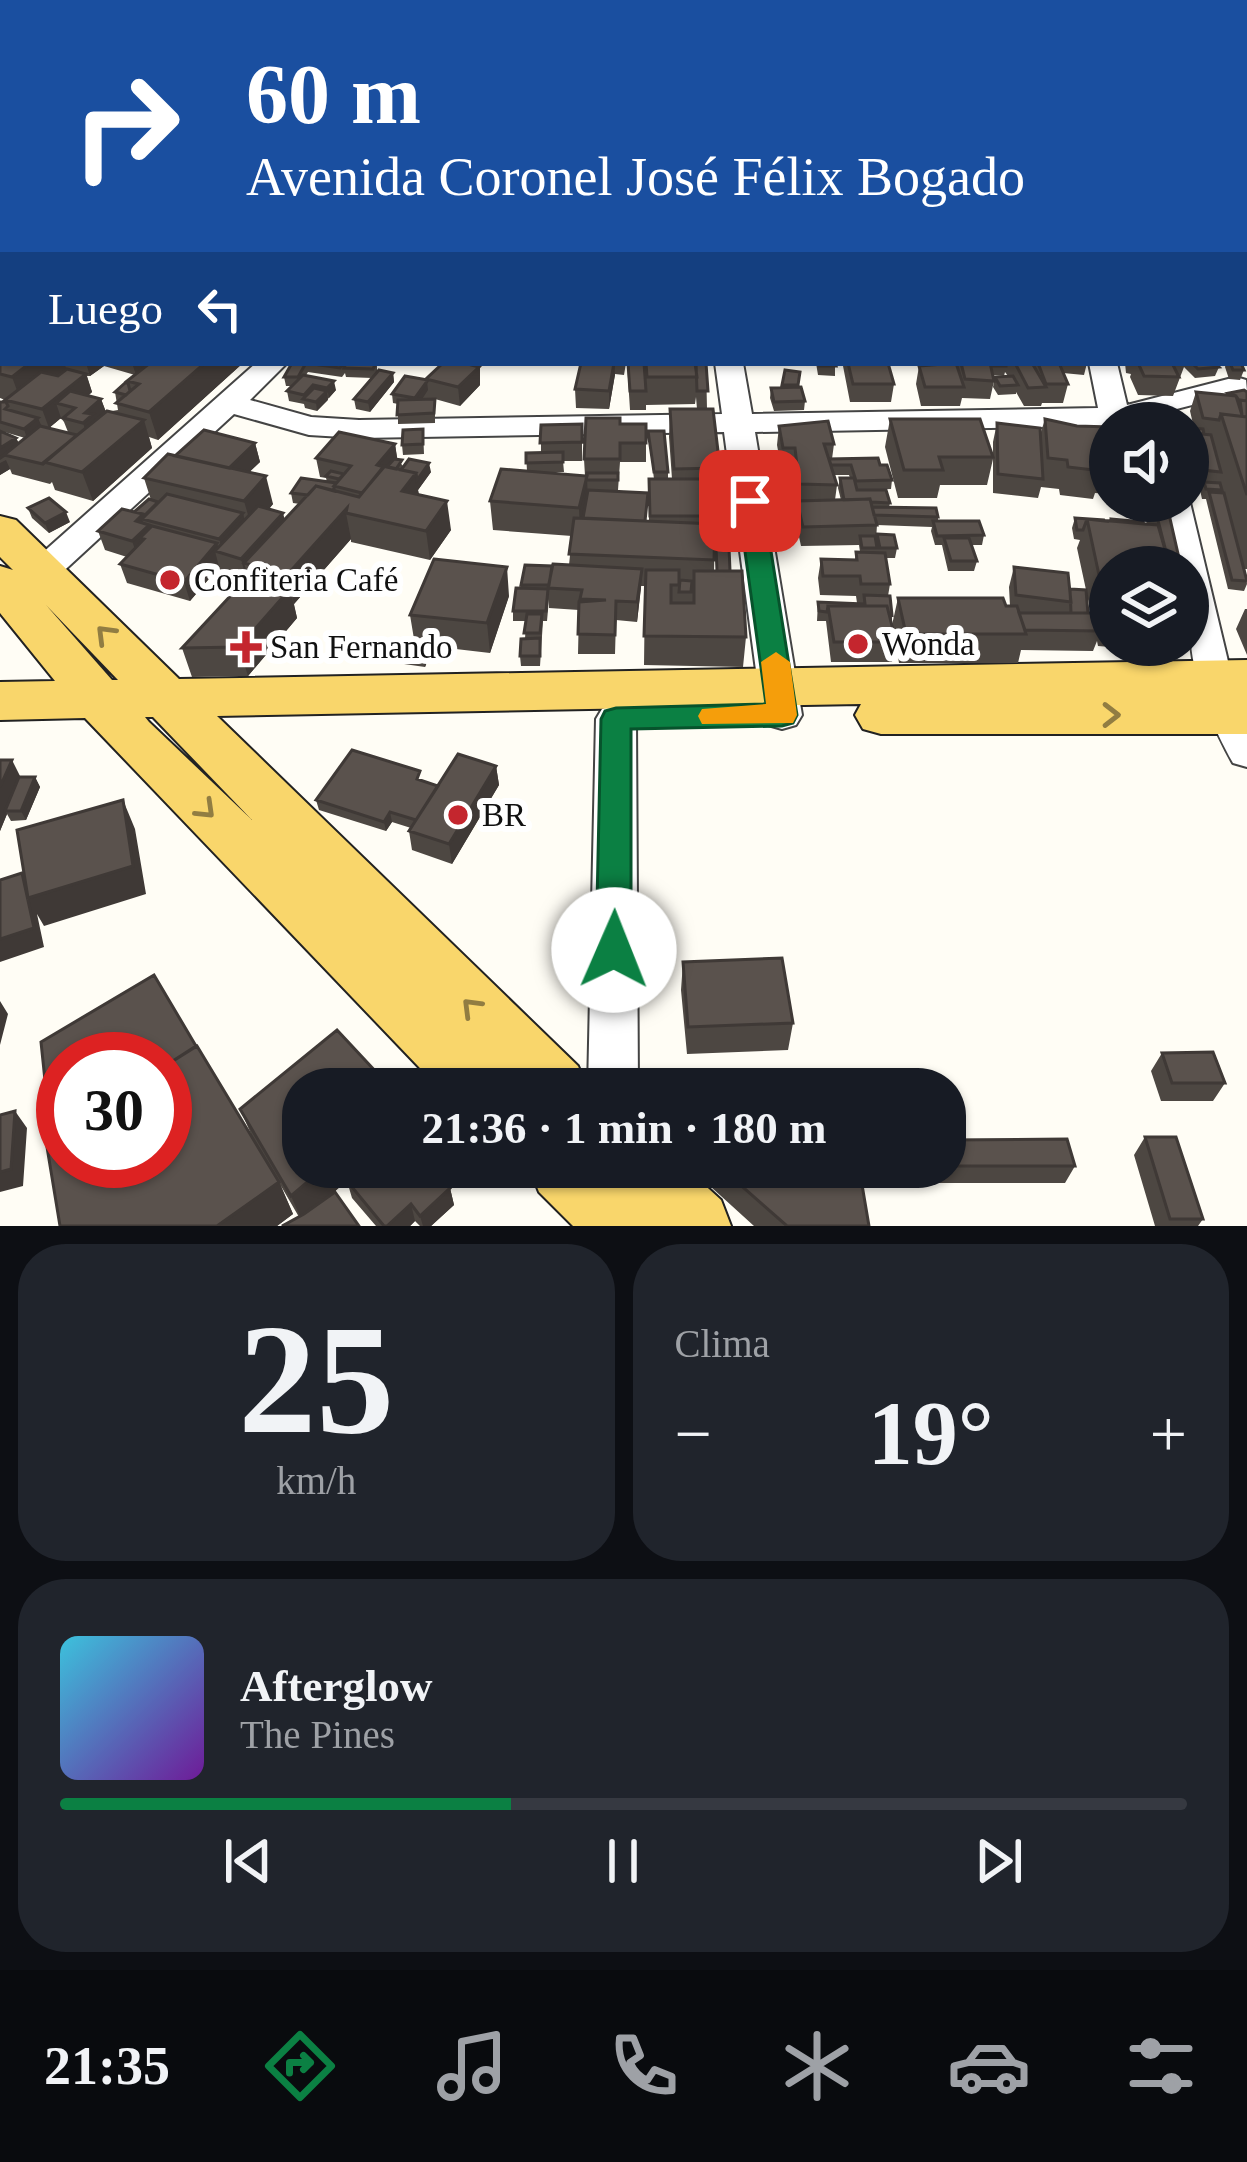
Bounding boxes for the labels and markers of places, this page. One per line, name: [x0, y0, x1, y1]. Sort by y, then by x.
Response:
pin: [699, 450, 801, 552]
place label: Confiteria Café: [194, 562, 398, 598]
marker: Confiteria Café: [157, 567, 183, 593]
place label: Wonda: [882, 626, 975, 662]
place label: San Fernando: [270, 629, 452, 665]
marker: Wonda: [845, 631, 871, 657]
marker: San Fernando: [233, 634, 259, 660]
place label: BR: [482, 797, 526, 833]
marker: BR: [445, 802, 471, 828]

